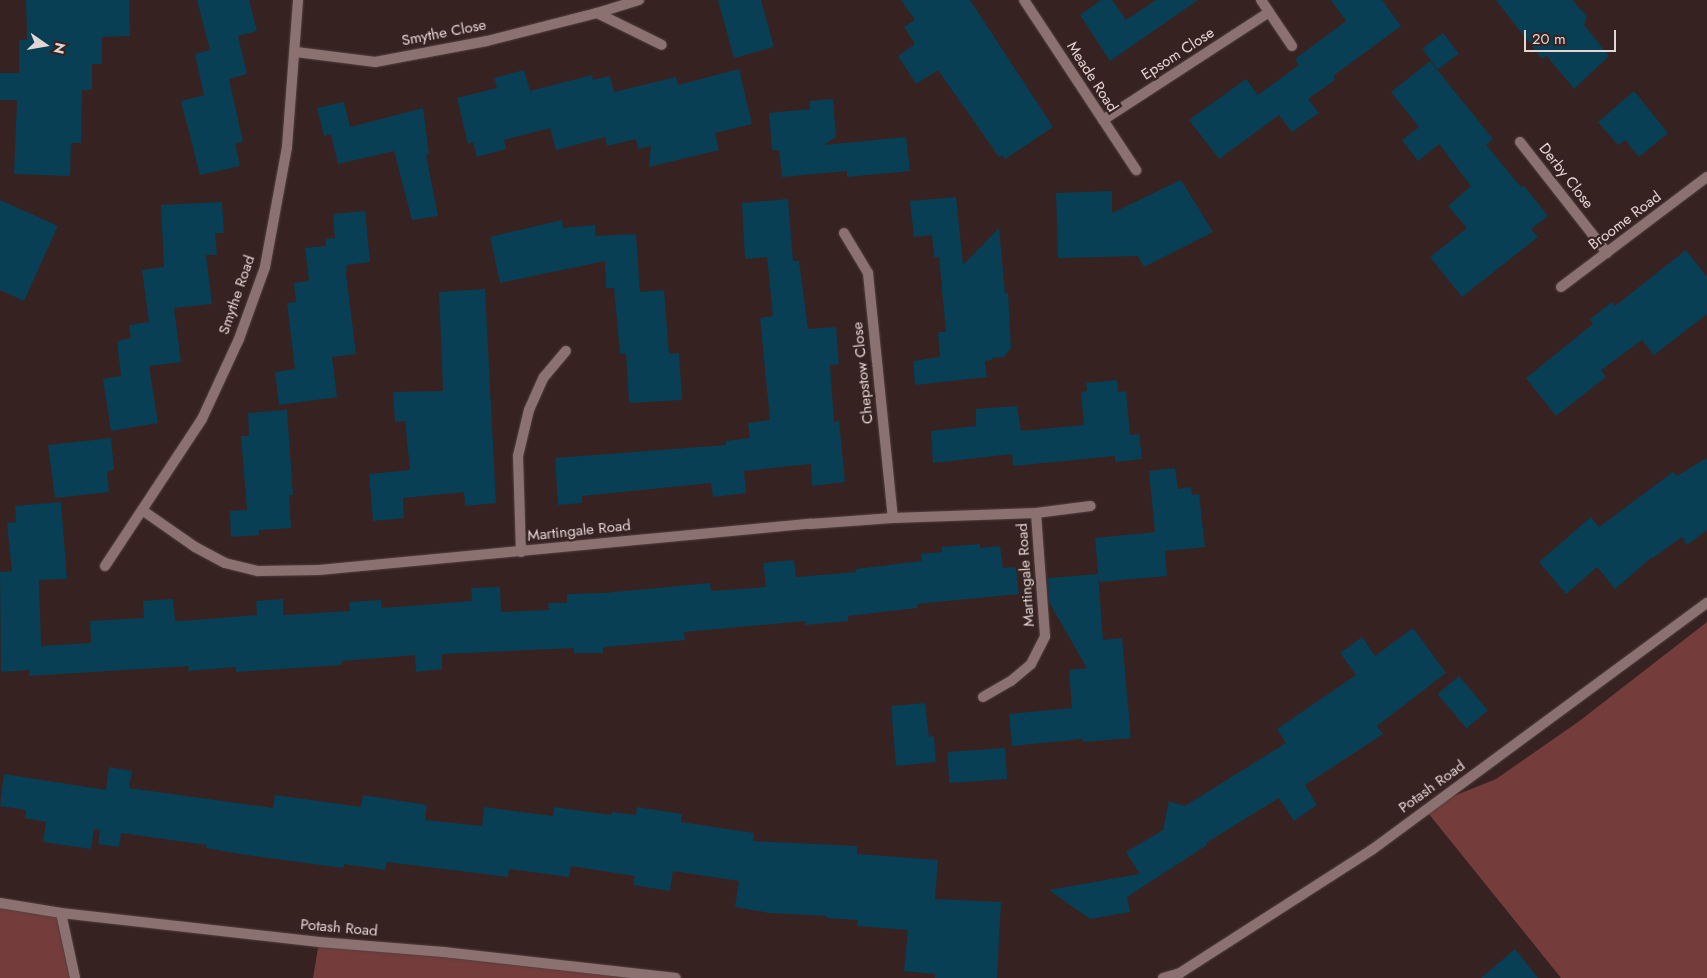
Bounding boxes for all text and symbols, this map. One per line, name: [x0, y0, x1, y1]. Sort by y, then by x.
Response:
street label: Smythe Close: [400, 16, 488, 50]
north arrow: [20, 20, 70, 70]
scale bar: [1527, 20, 1620, 52]
street label: Epsom Close: [1138, 24, 1218, 84]
text: 20 m: [1532, 28, 1566, 50]
street label: Meade Road: [1063, 38, 1121, 116]
text: N: [49, 41, 71, 56]
street label: Derby Close: [1535, 140, 1597, 212]
street label: Broome Road: [1585, 188, 1665, 254]
street label: Smythe Road: [215, 253, 259, 337]
street label: Chepstow Close: [849, 321, 877, 425]
street label: Martingale Road: [527, 517, 631, 545]
street label: Martingale Road: [1013, 523, 1039, 627]
street label: Potash Road: [1395, 757, 1469, 817]
street label: Potash Road: [300, 916, 378, 940]

